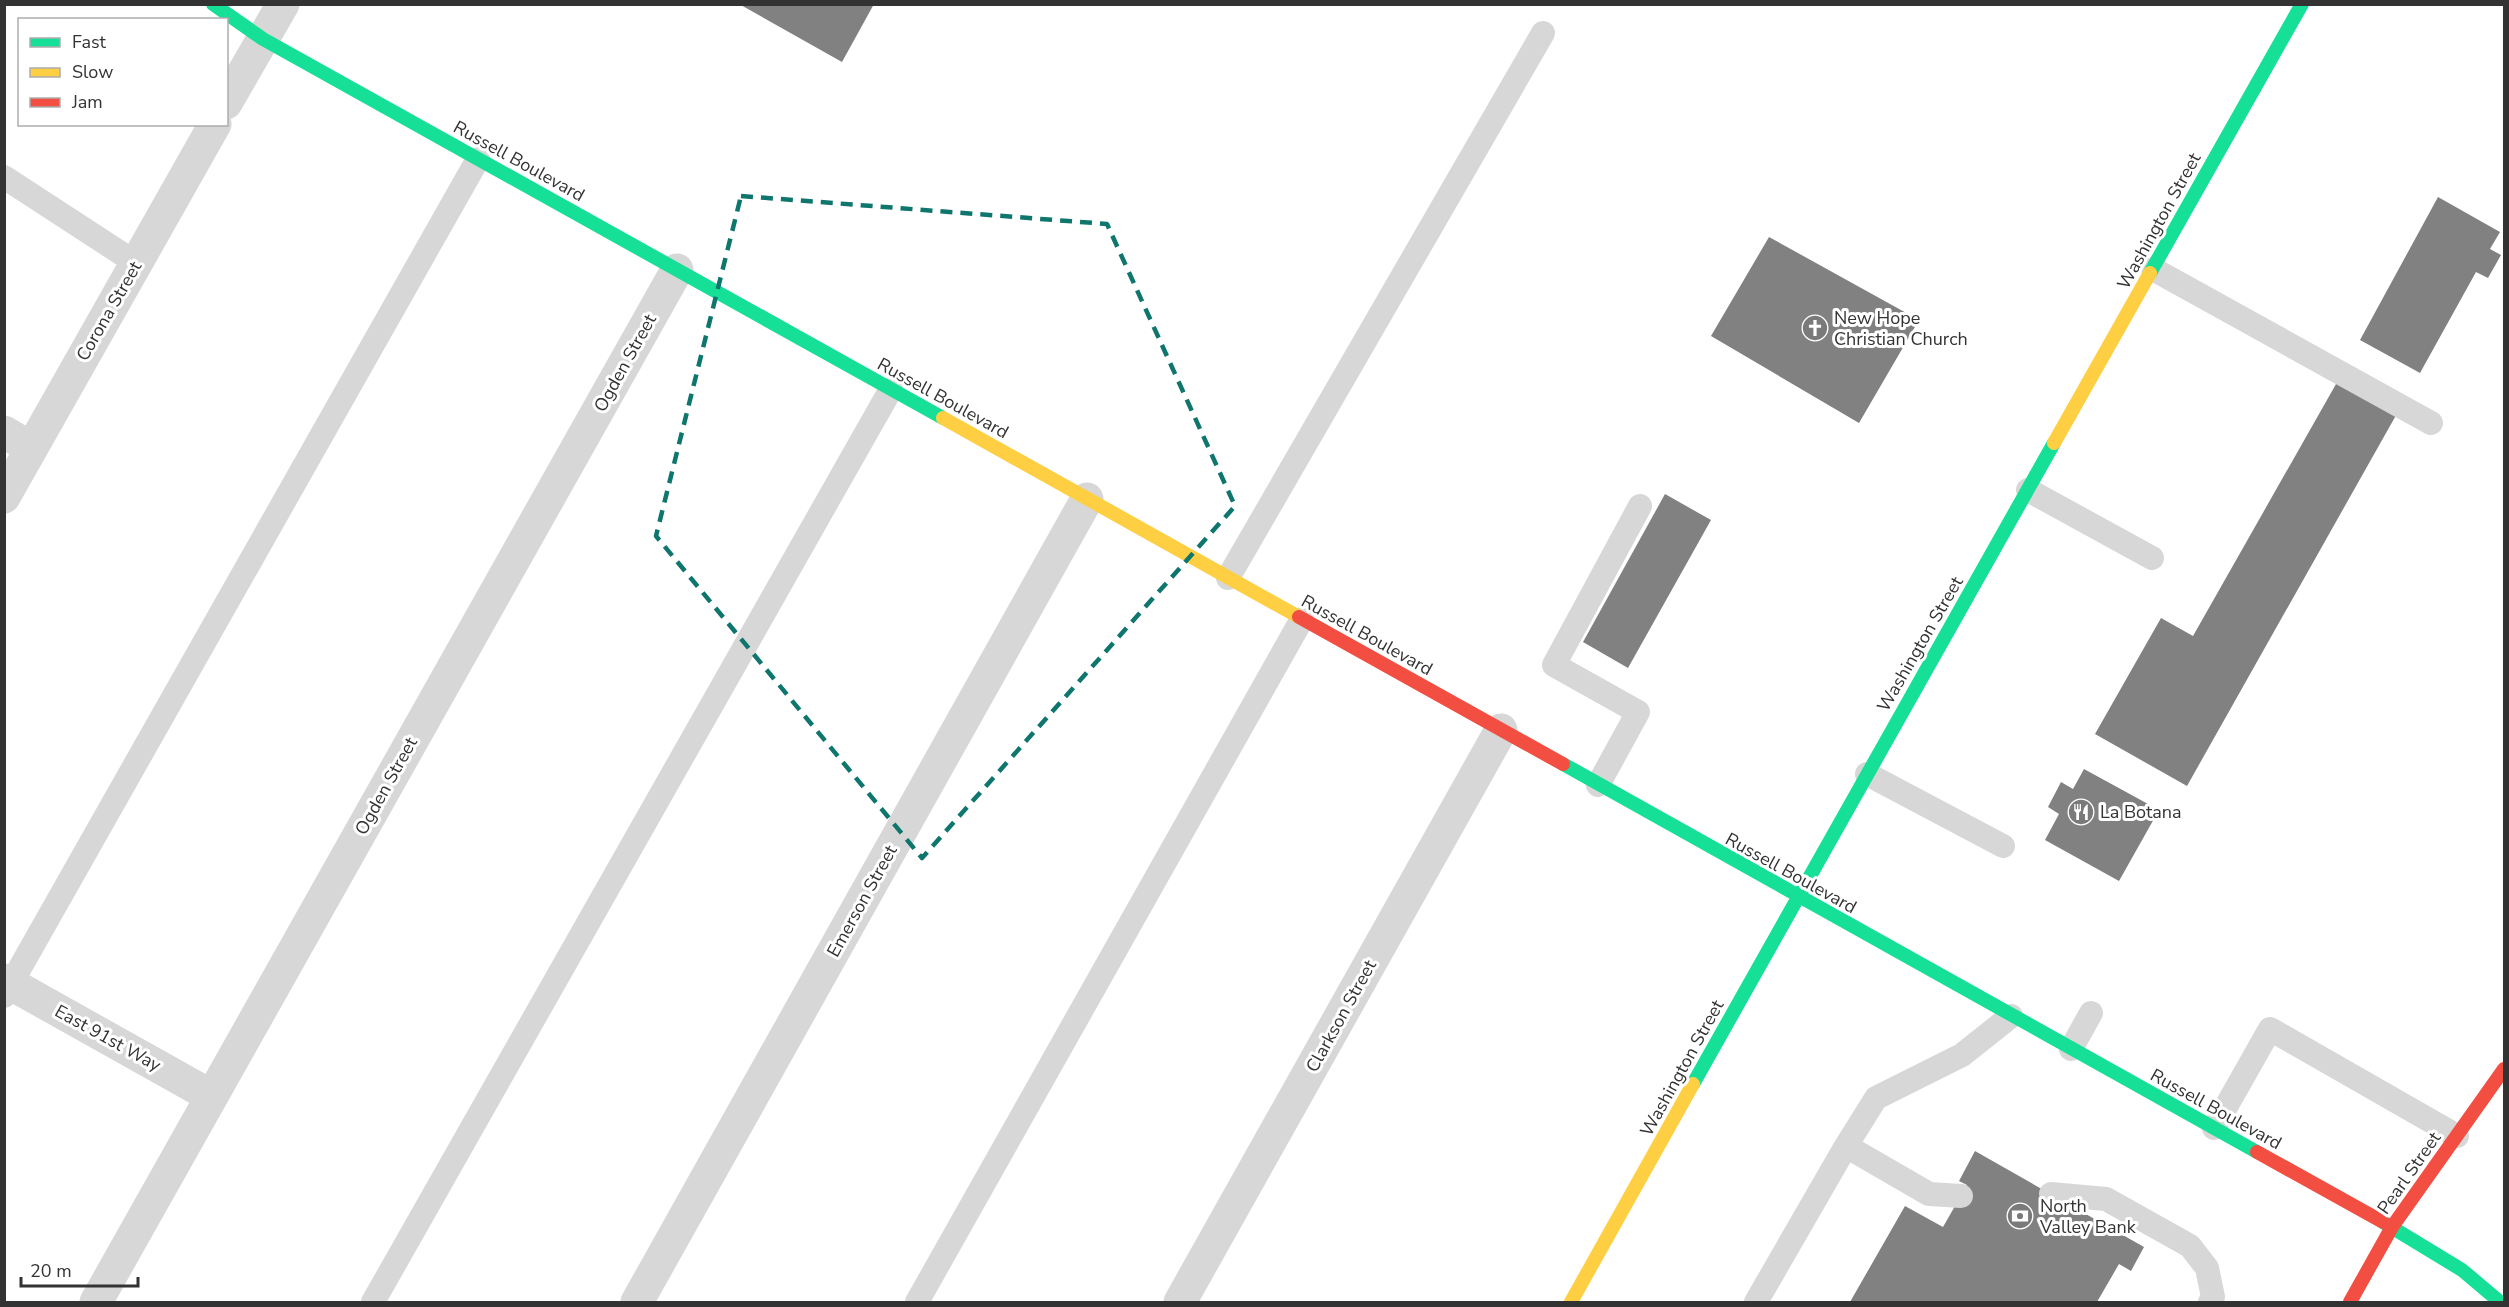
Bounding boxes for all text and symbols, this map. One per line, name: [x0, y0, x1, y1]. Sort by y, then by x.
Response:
legend: [18, 18, 228, 126]
text: Fast: [72, 30, 107, 54]
text: Slow: [72, 60, 113, 84]
text: Jam: [71, 90, 103, 114]
street label: Russell Boulevard: [449, 115, 589, 207]
street label: Washington Street: [2112, 148, 2207, 293]
street label: Corona Street: [71, 256, 148, 365]
place label: New Hope Christian Church: [1834, 306, 1968, 351]
street label: Ogden Street: [588, 309, 662, 416]
church icon: New Hope Christian Church: [1800, 313, 1830, 343]
street label: Russell Boulevard: [873, 352, 1013, 444]
street label: Washington Street: [1872, 571, 1969, 716]
street label: Russell Boulevard: [1297, 589, 1437, 681]
street label: Ogden Street: [349, 732, 423, 839]
restaurant icon: La Botana: [2066, 797, 2096, 827]
place label: La Botana: [2100, 800, 2182, 824]
street label: Russell Boulevard: [1721, 827, 1861, 919]
street label: Emerson Street: [821, 840, 903, 961]
street label: Clarkson Street: [1300, 955, 1382, 1076]
street label: Washington Street: [1635, 995, 1730, 1140]
street label: East 91st Way: [51, 999, 166, 1077]
street label: Russell Boulevard: [2146, 1063, 2286, 1155]
street label: Pearl Street: [2372, 1126, 2447, 1219]
place label: North Valley Bank: [2039, 1194, 2137, 1239]
bank icon: North Valley Bank: [2005, 1201, 2035, 1231]
scale bar: [21, 1250, 138, 1288]
text: 20 m: [30, 1259, 72, 1283]

